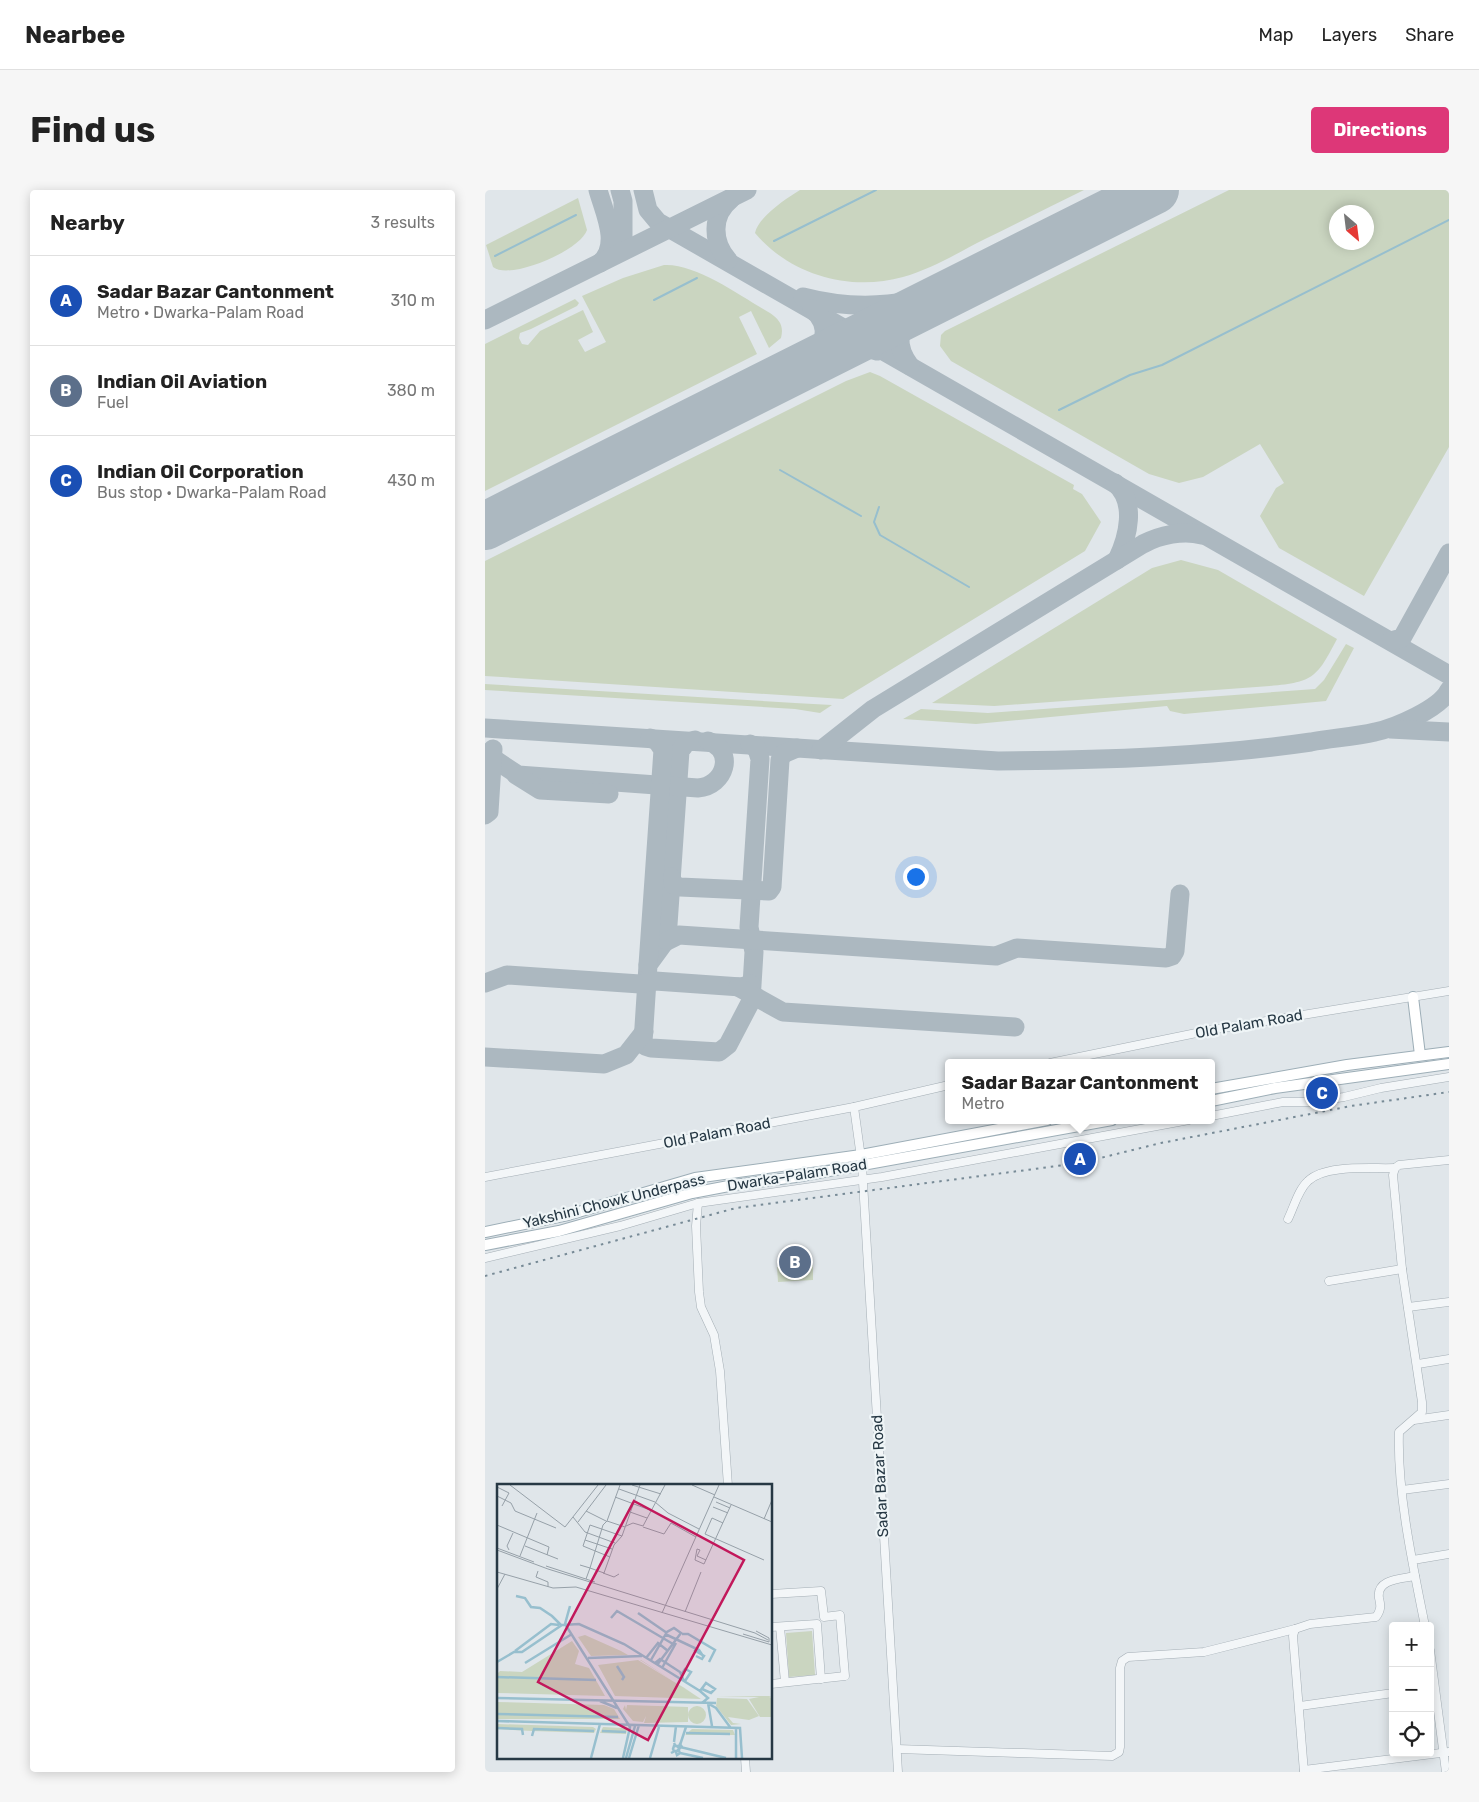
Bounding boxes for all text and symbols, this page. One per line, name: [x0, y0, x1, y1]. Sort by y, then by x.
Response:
text: Nearbee: [25, 21, 125, 49]
text: Map: [1259, 24, 1294, 46]
text: Layers: [1322, 24, 1377, 46]
text: Share: [1405, 24, 1454, 46]
button: Directions: [1311, 107, 1449, 153]
text: Find us: [30, 109, 155, 151]
north arrow: [1329, 205, 1374, 250]
text: Nearby: [50, 210, 125, 235]
text: 3 results: [370, 213, 435, 232]
text: Sadar Bazar Cantonment: [97, 280, 334, 303]
text: A: [60, 291, 72, 310]
text: 310 m: [391, 291, 435, 310]
text: Metro · Dwarka-Palam Road: [97, 303, 304, 322]
text: Indian Oil Aviation: [97, 370, 267, 393]
text: B: [60, 381, 72, 400]
text: 380 m: [387, 381, 435, 400]
text: Fuel: [97, 393, 129, 412]
text: Indian Oil Corporation: [97, 460, 304, 483]
text: C: [60, 471, 72, 490]
text: 430 m: [387, 471, 435, 490]
text: Bus stop · Dwarka-Palam Road: [97, 483, 326, 502]
your location: [903, 864, 929, 890]
street label: Old Palam Road: [1194, 1006, 1304, 1042]
popup: [945, 1059, 1215, 1124]
text: Sadar Bazar Cantonment: [962, 1071, 1198, 1094]
pin: C: [1306, 1074, 1338, 1112]
text: Metro: [962, 1094, 1005, 1113]
street label: Old Palam Road: [662, 1114, 772, 1152]
pin: A: [1064, 1140, 1096, 1178]
street label: Dwarka-Palam Road: [726, 1155, 868, 1195]
street label: Yakshini Chowk Underpass: [521, 1170, 707, 1232]
pin: B: [779, 1243, 811, 1281]
street label: Sadar Bazar Road: [868, 1414, 892, 1538]
inset map: [497, 1484, 773, 1760]
map controls: [1389, 1622, 1434, 1757]
button: +: [1389, 1622, 1434, 1667]
button: −: [1389, 1667, 1434, 1712]
button: locate: [1389, 1712, 1434, 1757]

